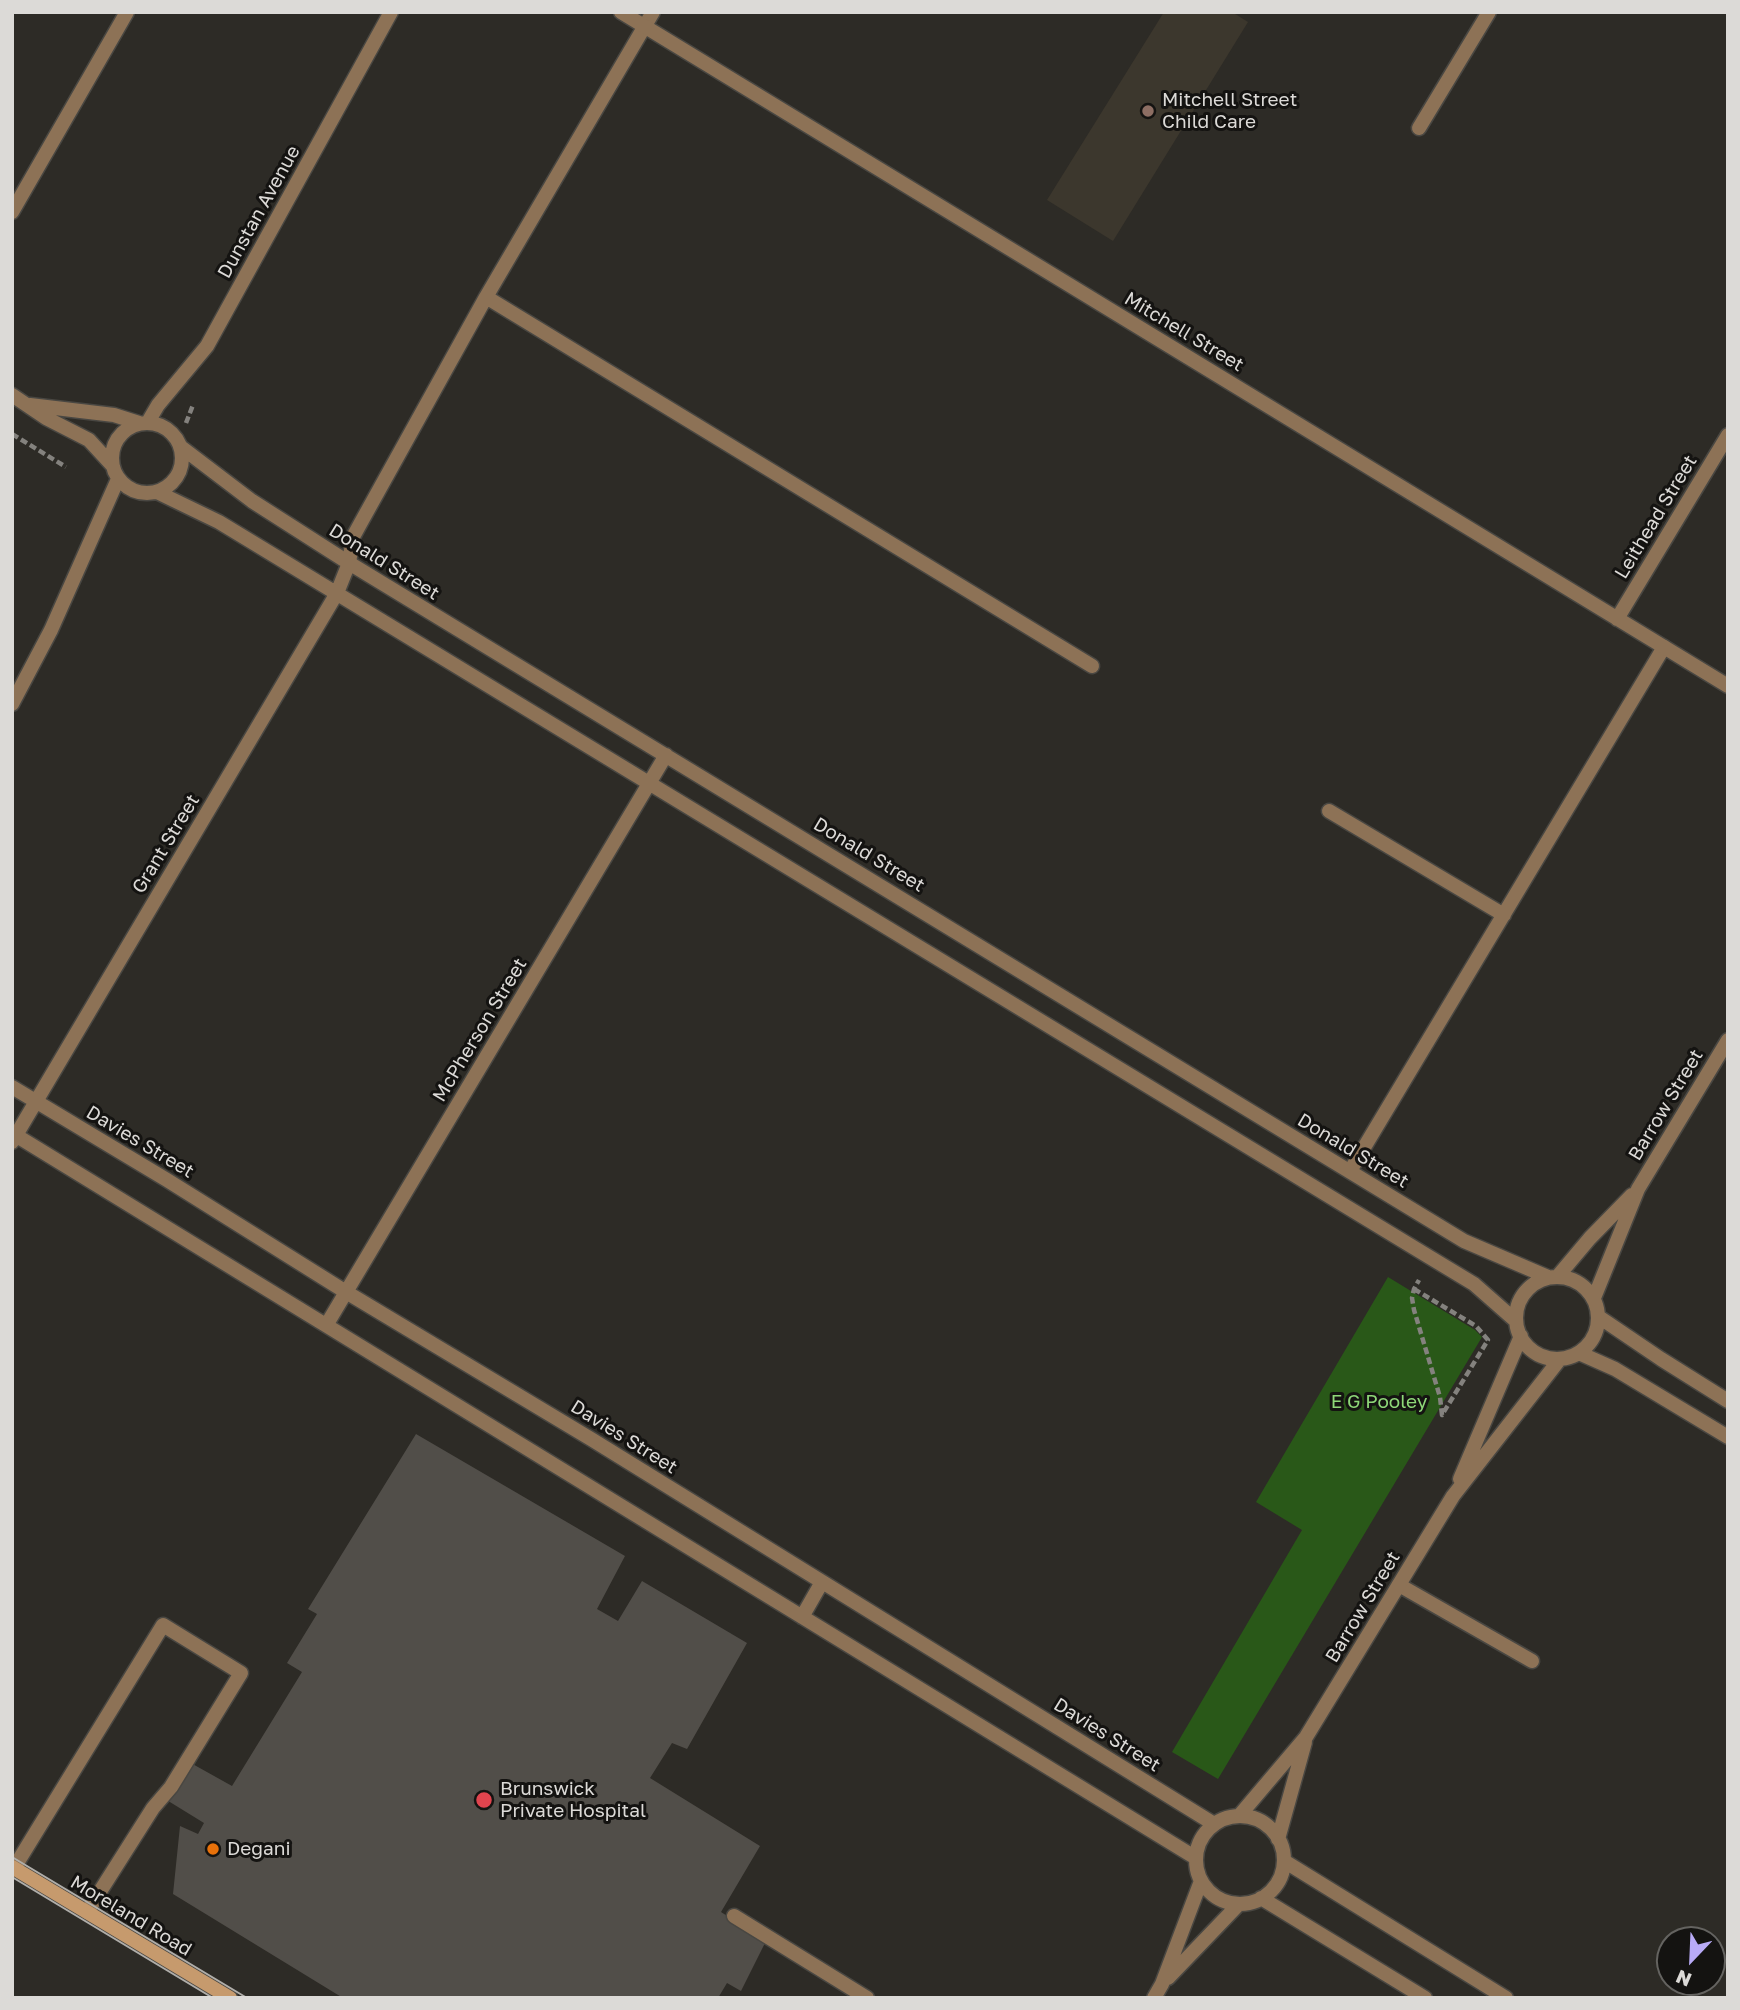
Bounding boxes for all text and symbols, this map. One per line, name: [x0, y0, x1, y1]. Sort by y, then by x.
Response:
place label: Mitchell Street Child Care: [1162, 89, 1297, 133]
marker: Mitchell Street Child Care: [1140, 103, 1156, 119]
street label: Dunstan Avenue: [213, 142, 305, 282]
street label: Mitchell Street: [1120, 287, 1248, 377]
street label: Leithead Street: [1610, 451, 1702, 583]
street label: Donald Street: [325, 519, 443, 605]
street label: Grant Street: [128, 790, 204, 898]
street label: Donald Street: [809, 813, 929, 897]
street label: McPherson Street: [428, 954, 532, 1106]
street label: Barrow Street: [1624, 1045, 1708, 1165]
street label: Davies Street: [82, 1101, 198, 1183]
street label: Donald Street: [1293, 1109, 1413, 1193]
park label: E G Pooley: [1331, 1391, 1427, 1413]
street label: Davies Street: [566, 1395, 682, 1479]
street label: Barrow Street: [1321, 1547, 1405, 1667]
street label: Davies Street: [1049, 1693, 1165, 1777]
place label: Brunswick Private Hospital: [500, 1778, 646, 1822]
marker: Brunswick Private Hospital: [474, 1790, 494, 1810]
place label: Degani: [227, 1838, 291, 1860]
marker: Degani: [205, 1841, 221, 1857]
street label: Moreland Road: [66, 1871, 196, 1961]
north arrow: [1656, 1926, 1726, 1996]
text: N: [1672, 1966, 1695, 1992]

